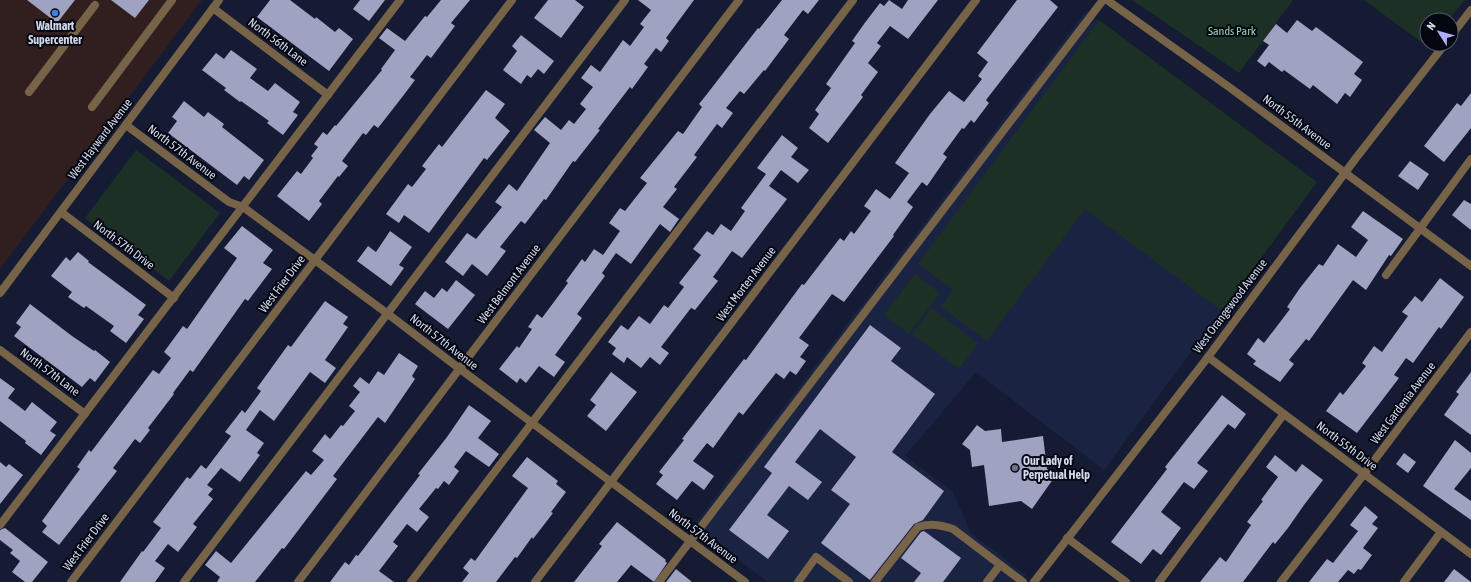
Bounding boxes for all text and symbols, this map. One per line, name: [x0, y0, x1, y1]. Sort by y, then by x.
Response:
marker: Walmart Supercenter: [50, 8, 60, 18]
north arrow: [1419, 12, 1459, 52]
street label: North 56th Lane: [246, 15, 310, 69]
place label: Walmart Supercenter: [28, 19, 82, 47]
text: N: [1424, 20, 1438, 32]
park label: Sands Park: [1208, 24, 1257, 38]
street label: North 55th Avenue: [1260, 92, 1334, 152]
street label: West Hayward Avenue: [65, 96, 135, 182]
street label: North 57th Avenue: [145, 122, 219, 182]
street label: North 57th Drive: [91, 218, 157, 272]
street label: West Belmont Avenue: [475, 242, 543, 326]
street label: West Morten Avenue: [713, 244, 779, 324]
street label: West Frier Drive: [256, 253, 308, 315]
street label: West Orangewood Avenue: [1190, 256, 1270, 356]
street label: North 57th Avenue: [407, 311, 481, 373]
street label: North 57th Lane: [18, 345, 82, 399]
street label: West Gardenia Avenue: [1368, 359, 1438, 447]
street label: North 55th Drive: [1314, 419, 1380, 473]
place label: Our Lady of Perpetual Help: [1023, 454, 1090, 482]
marker: Our Lady of Perpetual Help: [1010, 463, 1020, 473]
street label: North 57th Avenue: [666, 506, 740, 566]
street label: West Frier Drive: [60, 511, 112, 573]

